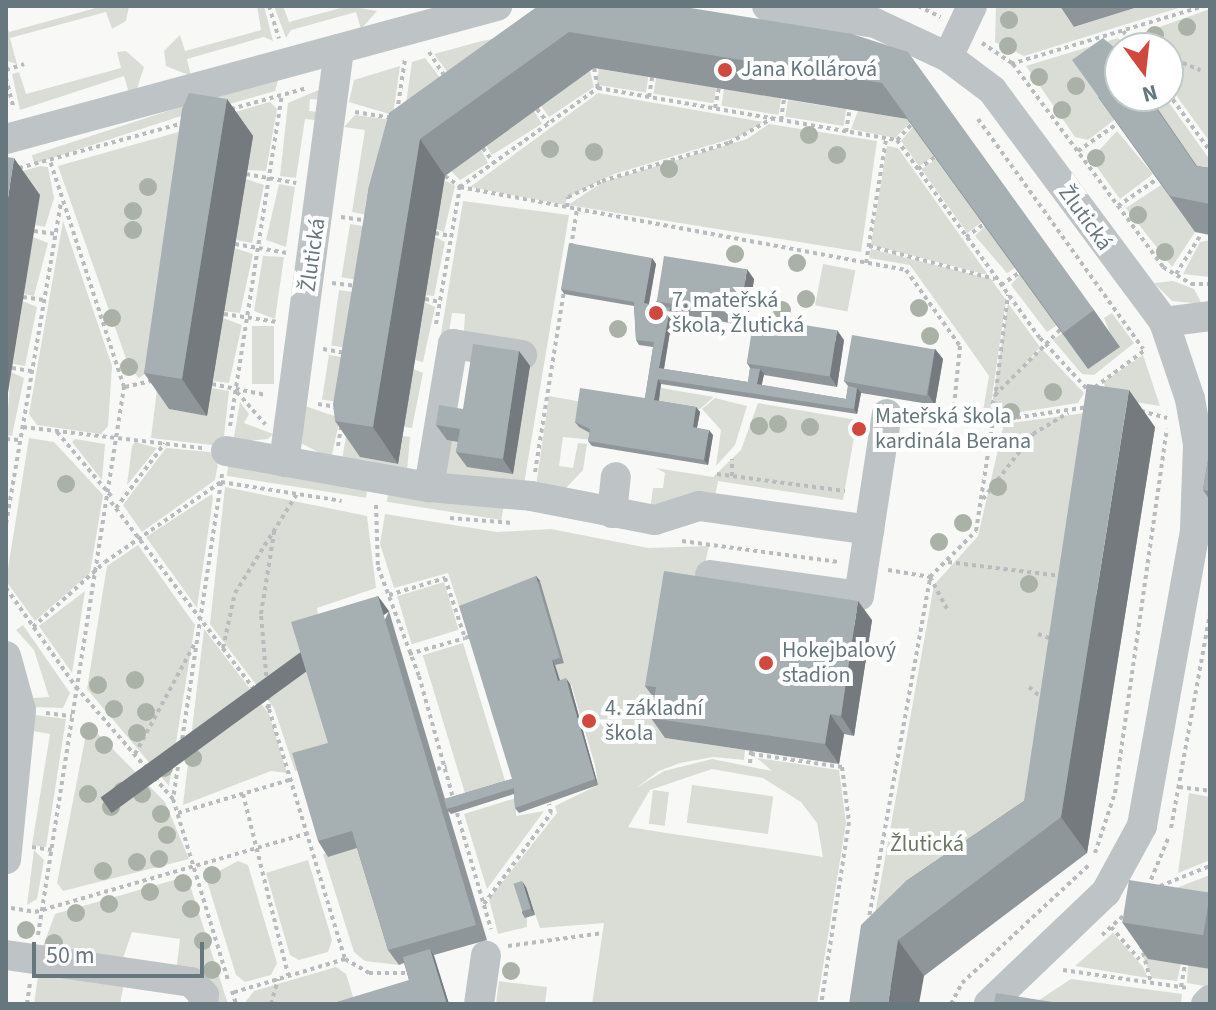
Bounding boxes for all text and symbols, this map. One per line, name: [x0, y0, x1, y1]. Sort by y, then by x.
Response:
north arrow: [1104, 32, 1184, 112]
place label: Jana Kollárová: [741, 57, 877, 83]
marker: Jana Kollárová: [716, 61, 734, 79]
text: N: [1138, 76, 1161, 111]
street label: Žlutická: [1053, 180, 1117, 256]
street label: Žlutická: [295, 216, 331, 294]
place label: 7. mateřská škola, Žlutická: [672, 287, 804, 338]
marker: 7. mateřská škola, Žlutická: [647, 304, 665, 322]
place label: Mateřská škola kardinála Berana: [875, 403, 1031, 454]
marker: Mateřská škola kardinála Berana: [850, 420, 868, 438]
place label: Hokejbalový stadion: [782, 637, 896, 688]
marker: Hokejbalový stadion: [757, 654, 775, 672]
place label: 4. základní škola: [605, 695, 703, 746]
marker: 4. základní škola: [580, 712, 598, 730]
park label: Žlutická: [890, 832, 964, 858]
scale bar: [36, 926, 208, 976]
text: 50 m: [46, 938, 95, 973]

